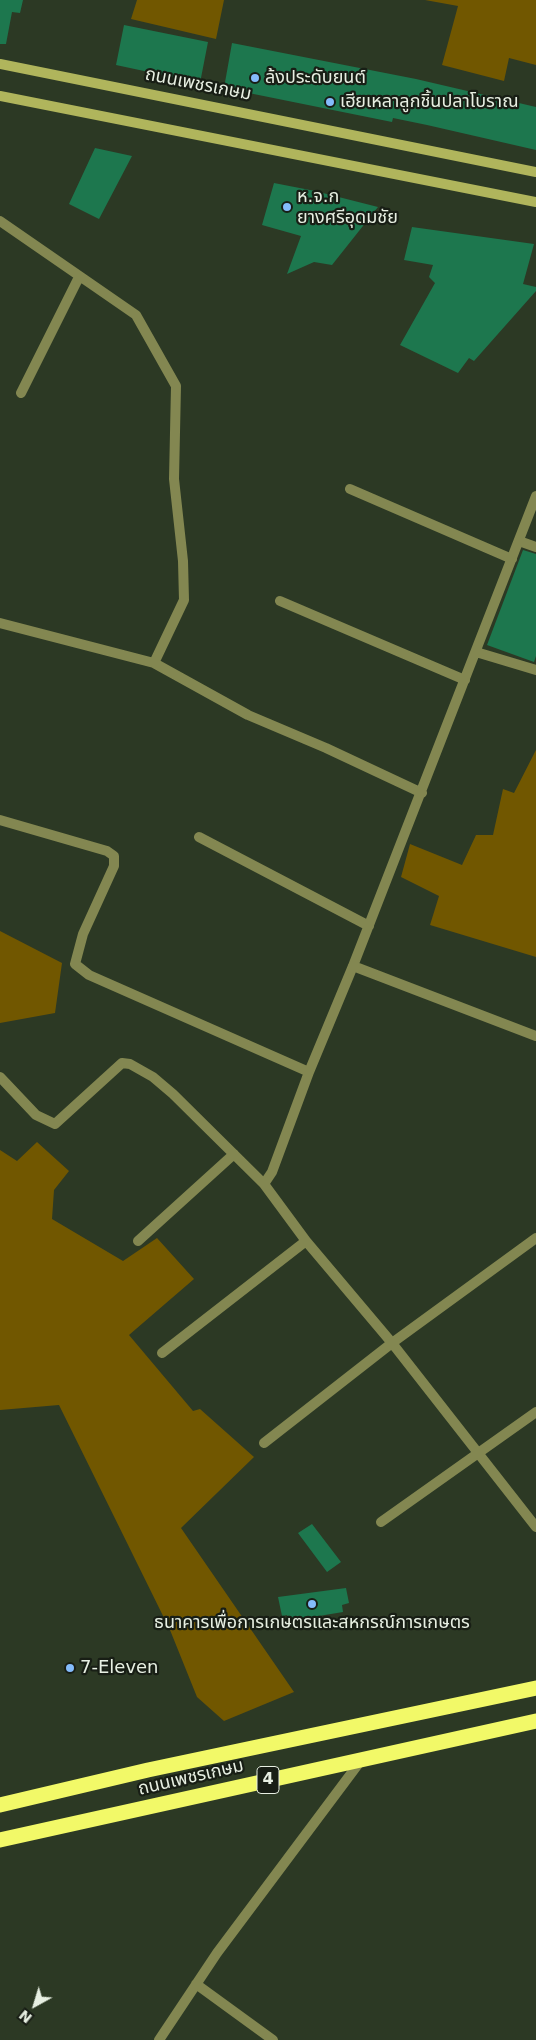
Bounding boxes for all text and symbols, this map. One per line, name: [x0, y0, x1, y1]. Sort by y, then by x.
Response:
street label: ถนนเพชรเกษม: [143, 64, 253, 106]
place label: ล้งประดับยนต์: [265, 67, 366, 89]
marker: ล้งประดับยนต์: [249, 72, 261, 84]
place label: เฮียเหลาลูกชิ้นปลาโบราณ: [340, 91, 519, 113]
marker: เฮียเหลาลูกชิ้นปลาโบราณ: [324, 96, 336, 108]
place label: ห.จ.ก ยางศรีอุดมชัย: [297, 186, 398, 228]
marker: ห.จ.ก ยางศรีอุดมชัย: [281, 201, 293, 213]
marker: ธนาคารเพื่อการเกษตรและสหกรณ์การเกษตร: [306, 1598, 318, 1610]
place label: ธนาคารเพื่อการเกษตรและสหกรณ์การเกษตร: [154, 1612, 470, 1634]
place label: 7-Eleven: [80, 1657, 159, 1679]
marker: 7-Eleven: [64, 1662, 76, 1674]
street label: ถนนเพชรเกษม: [136, 1755, 246, 1801]
road number: 4: [257, 1766, 279, 1794]
north arrow: [10, 1980, 60, 2030]
text: N: [16, 2007, 35, 2027]

